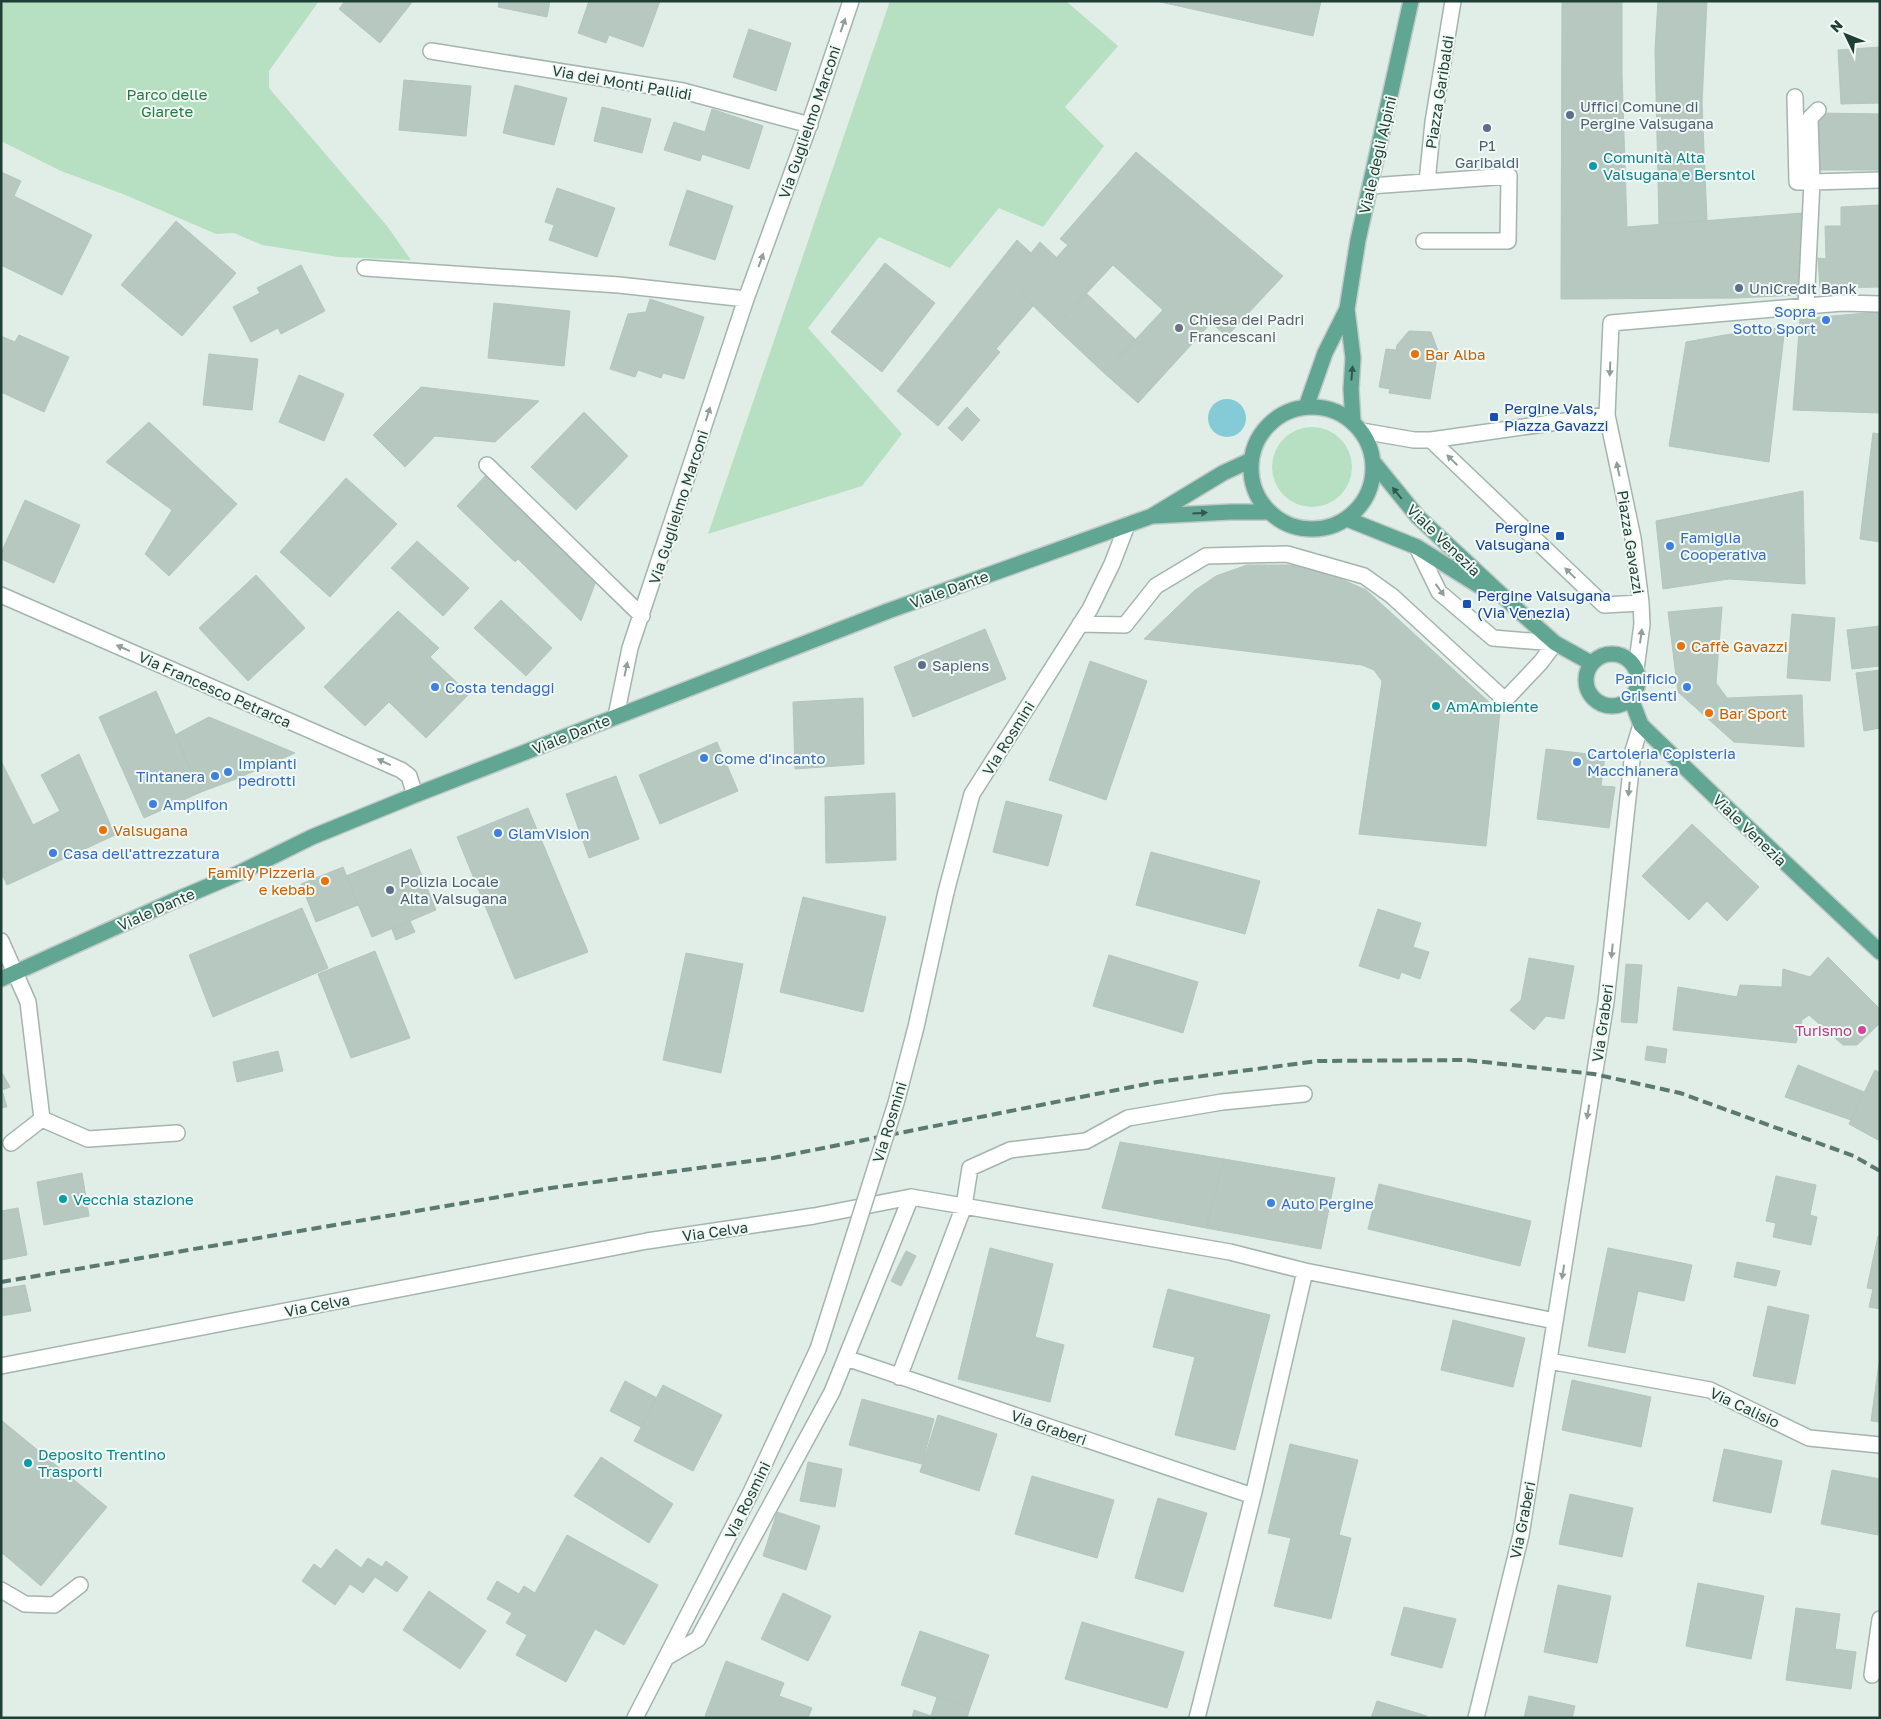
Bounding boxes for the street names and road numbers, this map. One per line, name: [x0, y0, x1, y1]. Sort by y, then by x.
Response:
street label: Piazza Garibaldi: [1421, 34, 1457, 150]
street label: Via Guglielmo Marconi: [774, 43, 844, 201]
street label: Via dei Monti Pallidi: [551, 61, 693, 103]
street label: Viale degli Alpini: [1355, 94, 1399, 216]
street label: Via Guglielmo Marconi: [645, 428, 711, 586]
street label: Piazza Gavazzi: [1614, 489, 1648, 595]
street label: Viale Venezia: [1403, 500, 1485, 580]
street label: Viale Dante: [907, 566, 991, 612]
street label: Via Francesco Petrarca: [136, 647, 294, 731]
street label: Via Rosmini: [978, 698, 1038, 778]
street label: Viale Dante: [529, 710, 613, 758]
street label: Viale Venezia: [1709, 790, 1791, 870]
street label: Viale Dante: [115, 884, 198, 934]
street label: Via Graberi: [1588, 983, 1616, 1063]
street label: Via Rosmini: [868, 1079, 910, 1165]
street label: Via Celva: [681, 1217, 749, 1245]
street label: Via Celva: [283, 1290, 351, 1320]
street label: Via Calisio: [1707, 1383, 1783, 1431]
street label: Via Graberi: [1009, 1406, 1089, 1448]
street label: Via Rosmini: [721, 1458, 773, 1542]
street label: Via Graberi: [1506, 1480, 1538, 1560]

